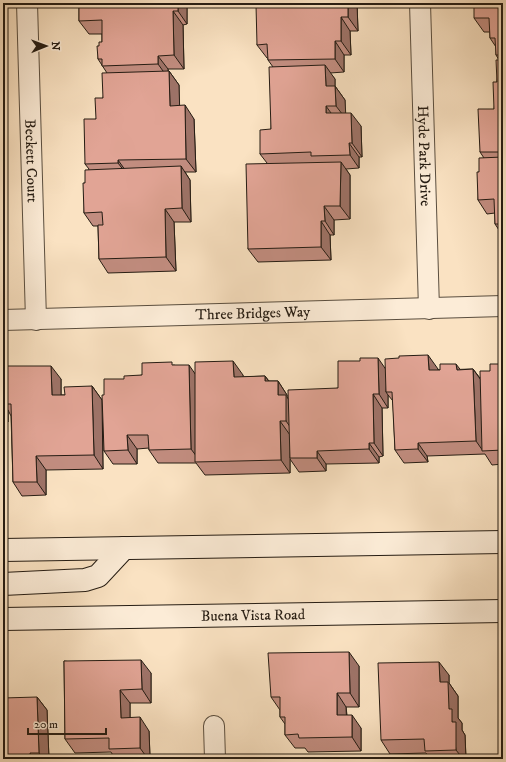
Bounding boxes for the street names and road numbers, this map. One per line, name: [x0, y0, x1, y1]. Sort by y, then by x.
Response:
street label: Hyde Park Drive: [414, 105, 435, 207]
street label: Beckett Court: [21, 119, 42, 203]
street label: Three Bridges Way: [195, 302, 311, 324]
street label: Buena Vista Road: [201, 605, 306, 625]

